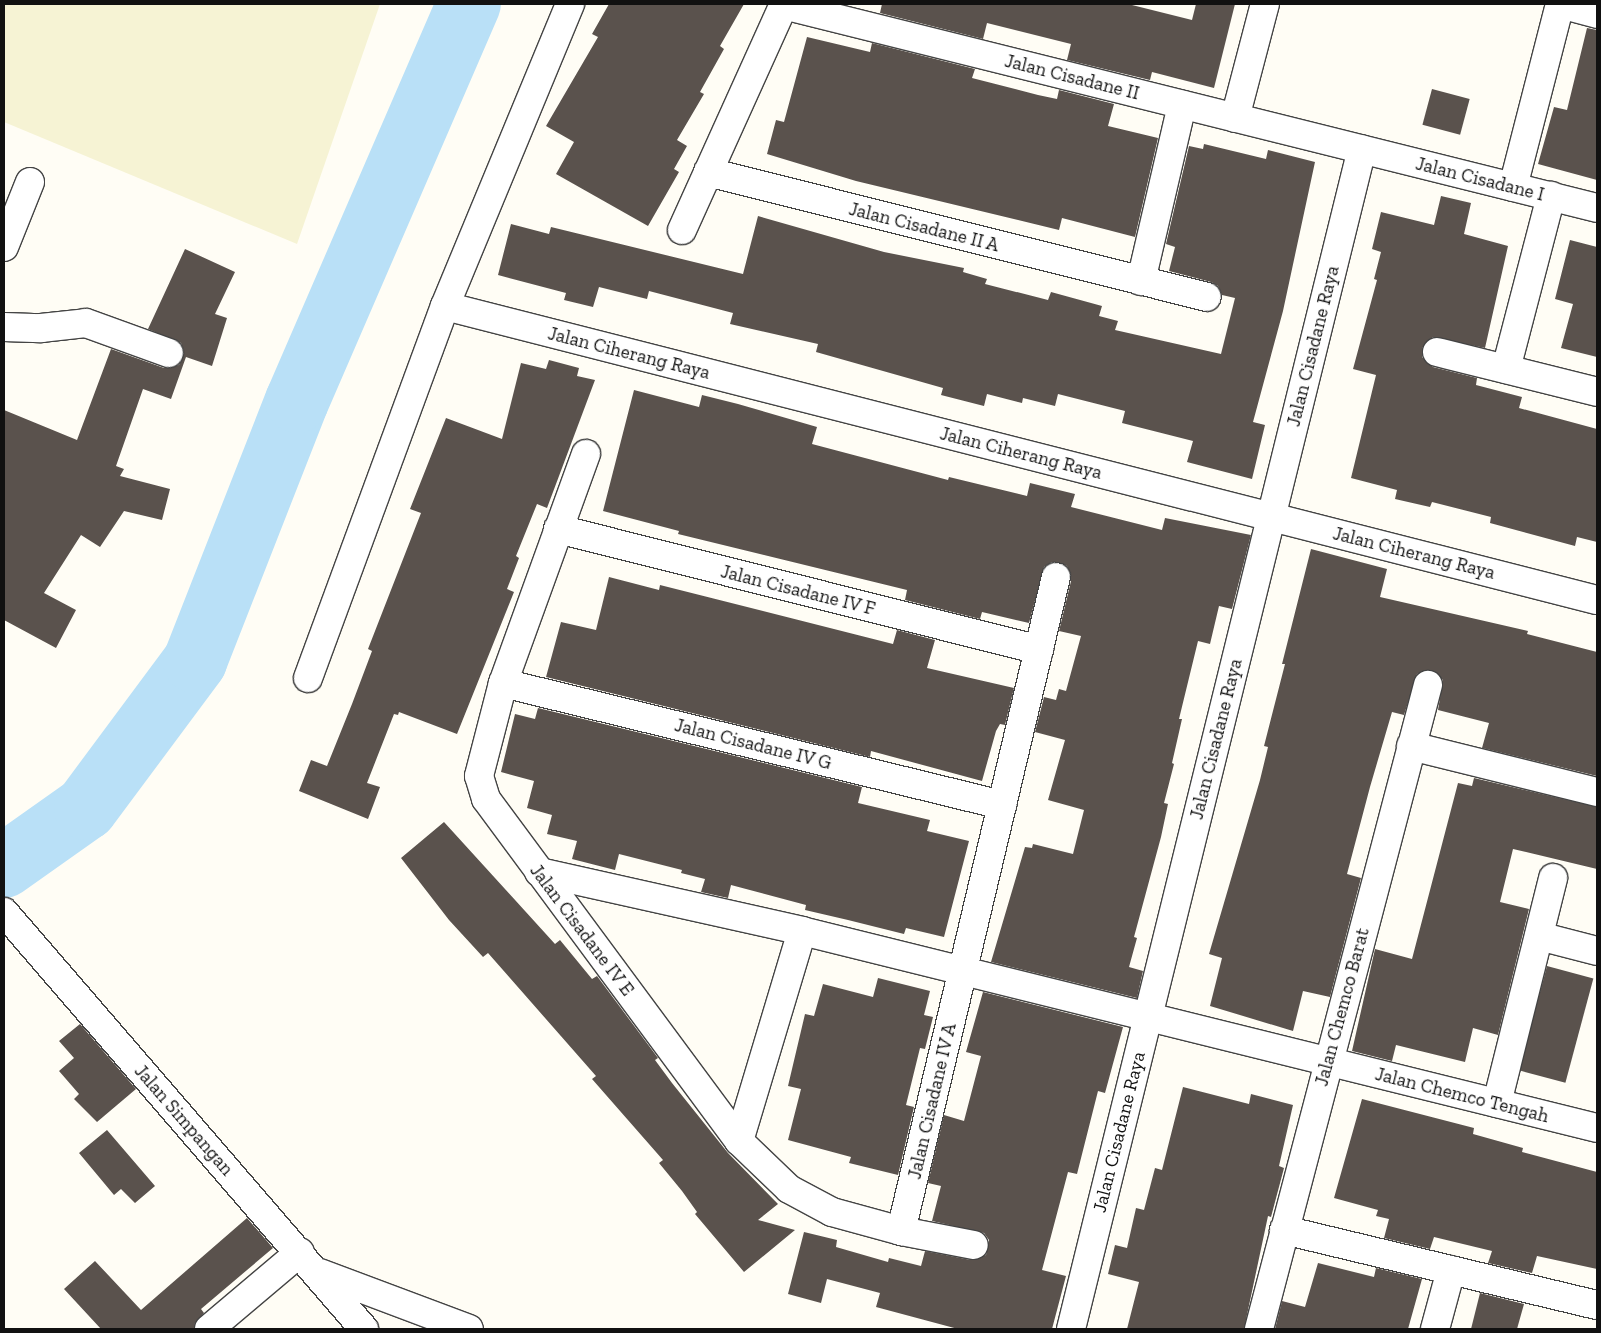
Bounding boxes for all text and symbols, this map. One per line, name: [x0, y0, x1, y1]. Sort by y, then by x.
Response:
street label: Jalan Cisadane II: [1002, 49, 1142, 105]
street label: Jalan Cisadane I: [1413, 152, 1547, 206]
street label: Jalan Cisadane II A: [846, 197, 1002, 257]
street label: Jalan Cisadane Raya: [1282, 263, 1344, 429]
street label: Jalan Ciherang Raya: [546, 322, 712, 384]
street label: Jalan Ciherang Raya: [938, 422, 1104, 484]
street label: Jalan Ciherang Raya: [1331, 522, 1497, 584]
street label: Jalan Cisadane IV F: [718, 560, 878, 620]
street label: Jalan Cisadane Raya: [1185, 656, 1247, 822]
street label: Jalan Cisadane IV G: [672, 713, 834, 775]
street label: Jalan Cisadane IV E: [525, 859, 639, 1001]
street label: Jalan Chemco Barat: [1310, 925, 1374, 1089]
street label: Jalan Cisadane IV A: [903, 1020, 961, 1182]
street label: Jalan Cisadane Raya: [1088, 1049, 1150, 1215]
street label: Jalan Simpangan: [130, 1060, 238, 1180]
street label: Jalan Chemco Tengah: [1373, 1062, 1551, 1128]

